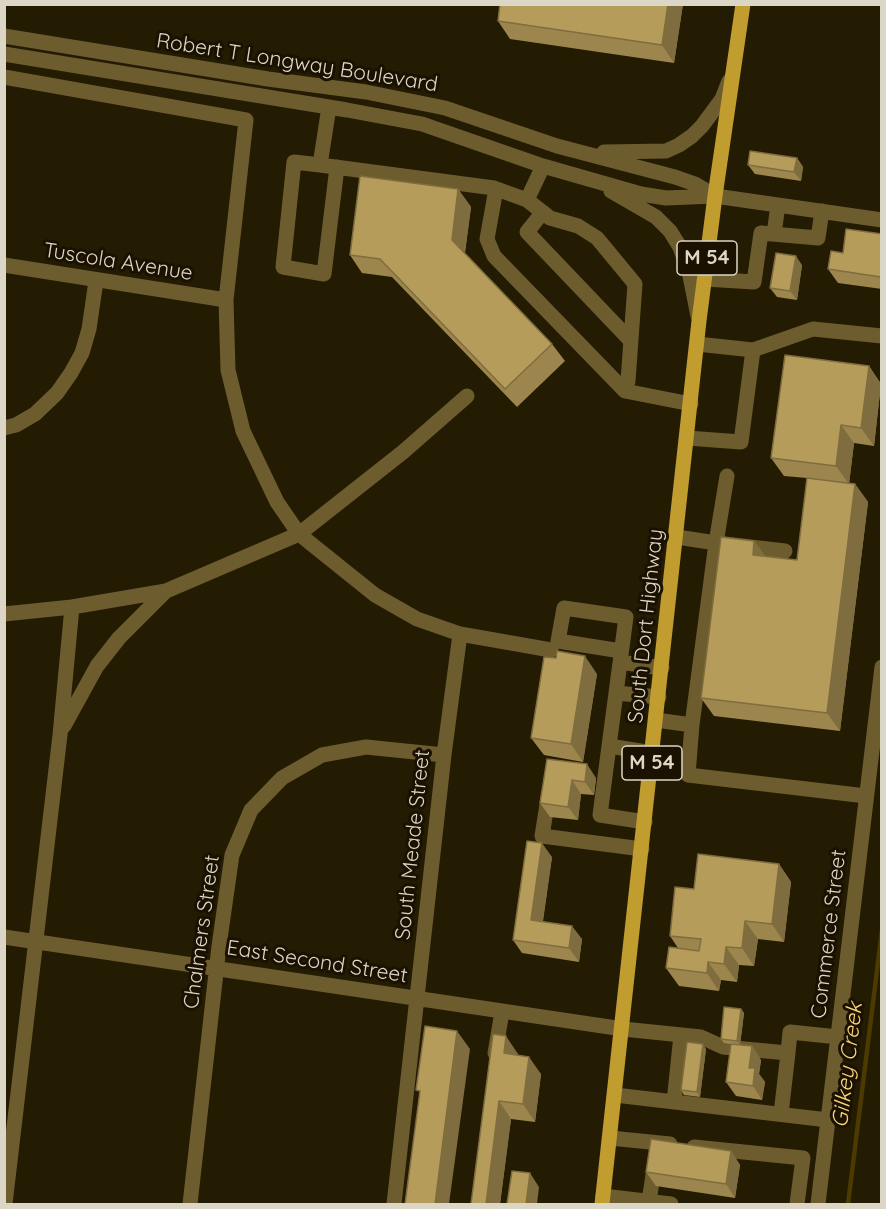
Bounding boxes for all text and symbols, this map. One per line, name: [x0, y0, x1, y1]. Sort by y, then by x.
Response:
street label: Robert T Longway Boulevard: [154, 28, 440, 98]
street label: Tuscola Avenue: [42, 238, 194, 286]
road number: M 54: [677, 241, 737, 275]
street label: South Dort Highway: [623, 528, 669, 724]
road number: M 54: [622, 746, 682, 780]
street label: South Meade Street: [390, 749, 436, 941]
street label: Commerce Street: [806, 848, 852, 1020]
street label: Chalmers Street: [179, 853, 225, 1011]
street label: East Second Street: [225, 935, 409, 989]
water label: Gilkey Creek: [827, 1001, 869, 1129]

